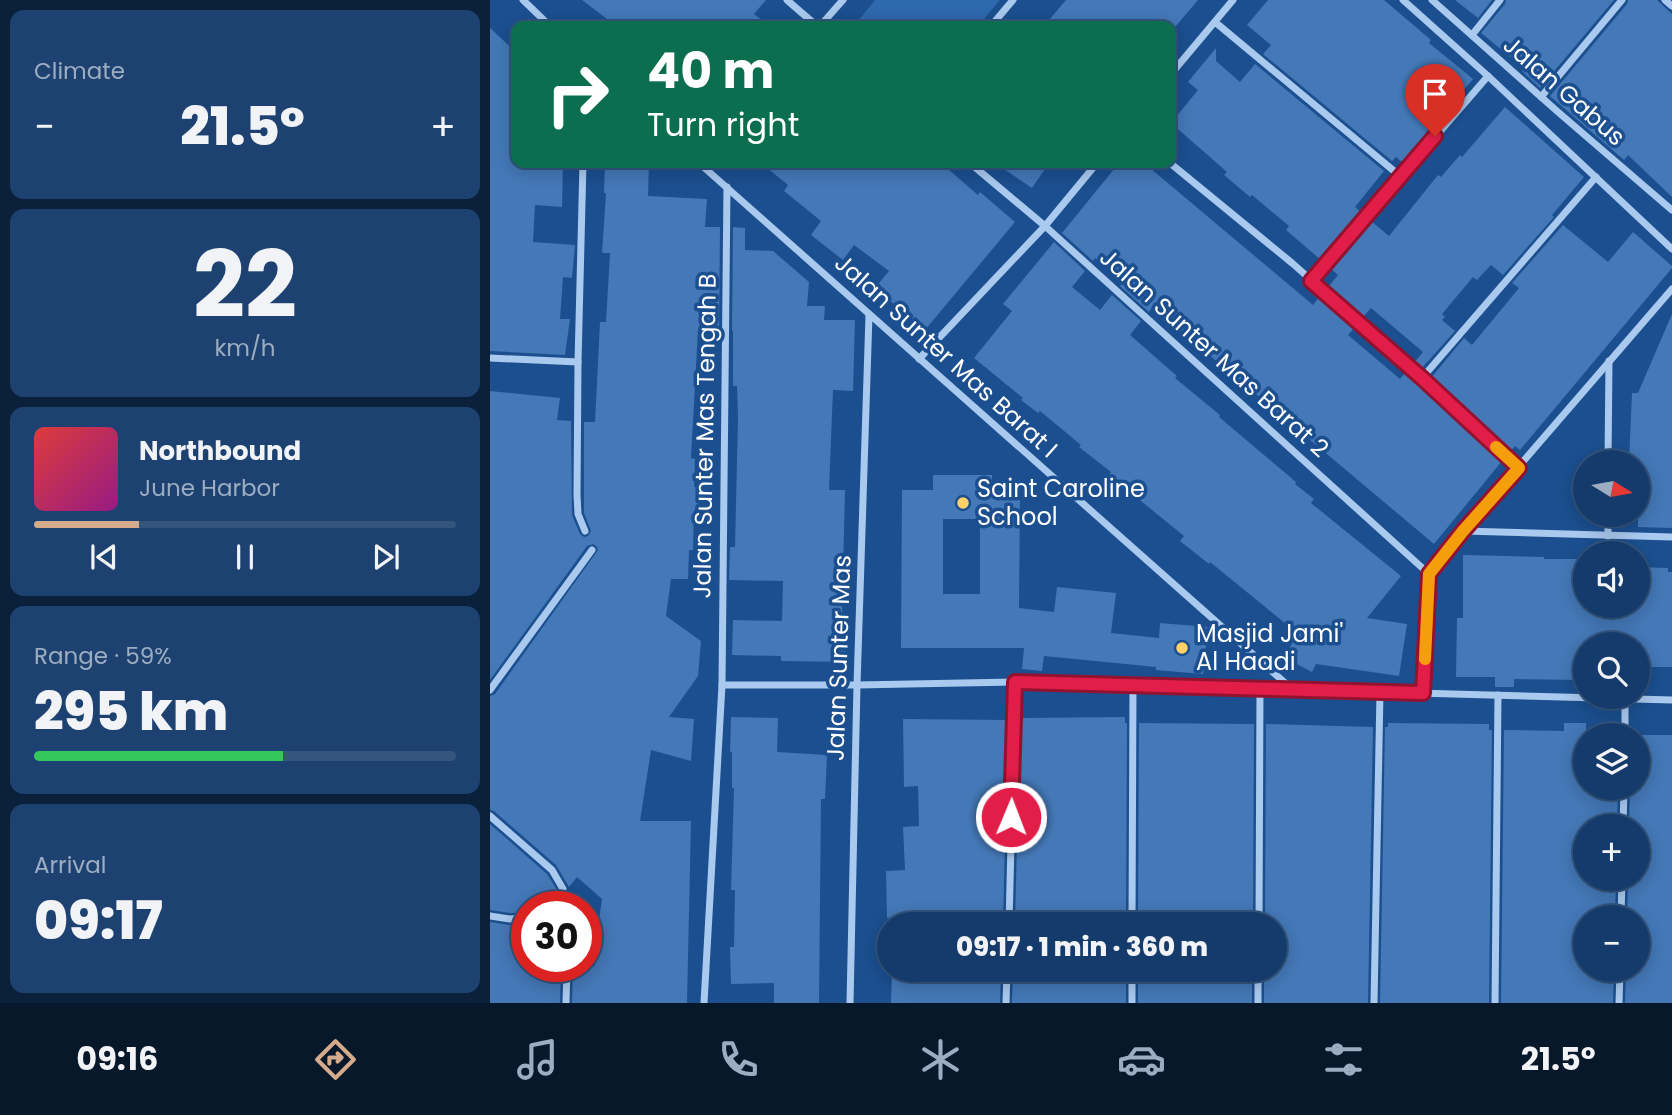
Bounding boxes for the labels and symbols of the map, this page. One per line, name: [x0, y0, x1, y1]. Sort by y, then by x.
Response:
street label: Jalan Gabus: [1496, 28, 1632, 153]
pin: [1405, 64, 1465, 136]
street label: Jalan Sunter Mas Barat 2: [1093, 241, 1336, 464]
street label: Jalan Sunter Mas Barat I: [828, 246, 1065, 465]
street label: Jalan Sunter Mas Tengah B: [685, 273, 724, 599]
north arrow: [1573, 450, 1650, 527]
place label: Saint Caroline School: [977, 472, 1145, 533]
marker: Saint Caroline School: [955, 495, 971, 511]
street label: Jalan Sunter Mas: [818, 554, 859, 762]
place label: Masjid Jami' Al Haadi: [1196, 617, 1343, 678]
marker: Masjid Jami' Al Haadi: [1174, 640, 1190, 656]
position arrow: [974, 780, 1048, 854]
speed limit sign: 30: [511, 891, 602, 982]

